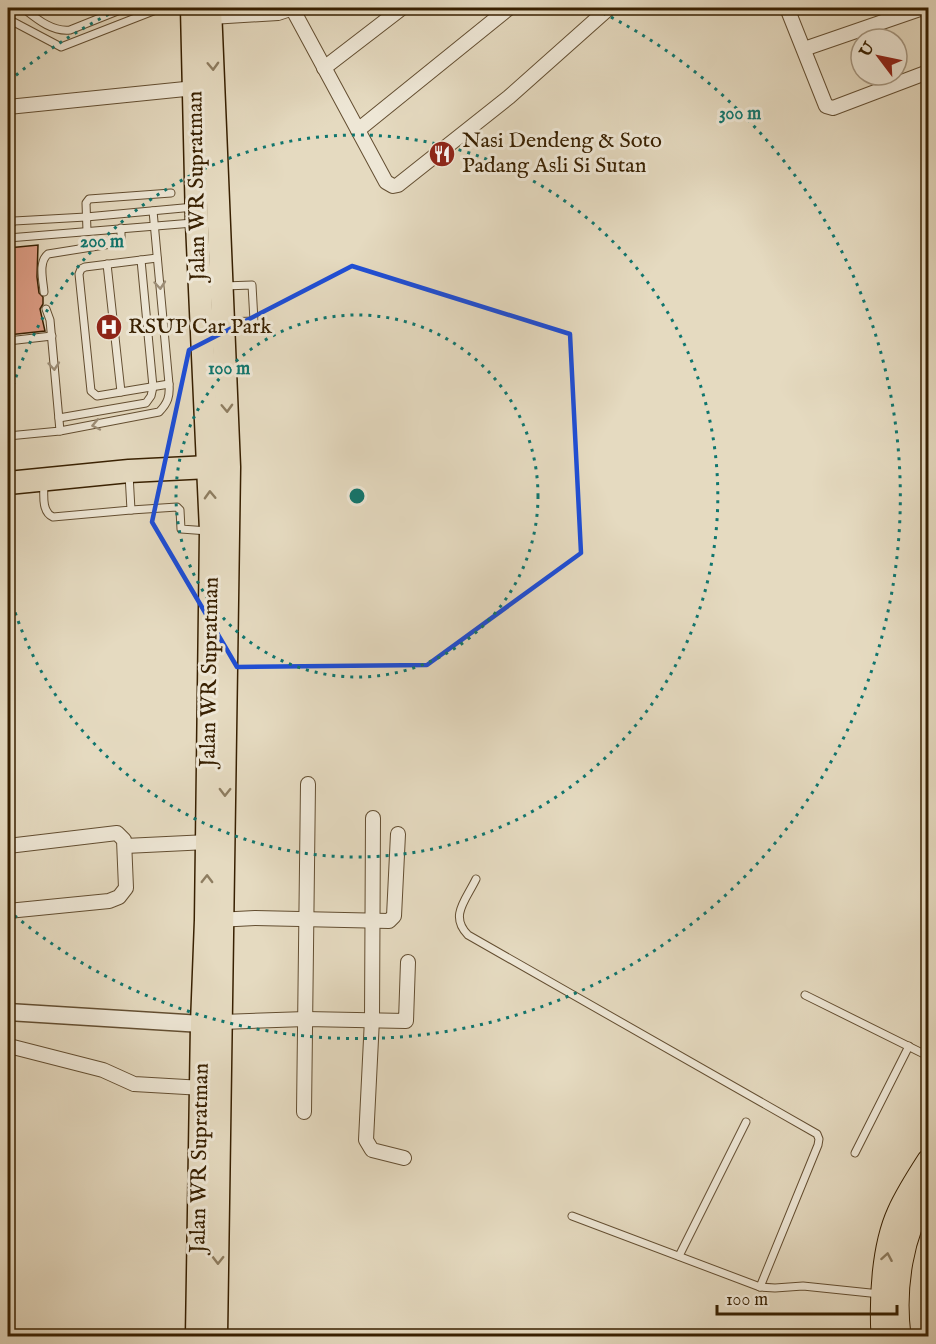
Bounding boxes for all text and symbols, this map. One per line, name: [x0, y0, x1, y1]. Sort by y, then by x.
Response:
north arrow: [849, 27, 909, 87]
text: U: [855, 39, 880, 62]
one-way arrow: [206, 61, 219, 70]
street label: Jalan WR Supratman: [181, 90, 213, 284]
text: 300 m: [719, 103, 761, 126]
place label: Nasi Dendeng & Soto Padang Asli Si Sutan: [462, 127, 662, 180]
restaurant icon: Nasi Dendeng & Soto Padang Asli Si Sutan: [427, 139, 457, 169]
text: 200 m: [80, 231, 124, 254]
one-way arrow: [153, 280, 166, 289]
hospital icon: RSUP Car Park: [94, 312, 124, 342]
place label: RSUP Car Park: [128, 313, 272, 341]
text: 100 m: [208, 358, 250, 381]
one-way arrow: [47, 362, 60, 371]
one-way arrow: [220, 403, 233, 412]
one-way arrow: [91, 417, 101, 430]
centre of rings: [347, 486, 367, 506]
one-way arrow: [203, 491, 216, 500]
street label: Jalan WR Supratman: [194, 576, 226, 770]
one-way arrow: [219, 787, 231, 796]
one-way arrow: [201, 875, 213, 884]
street label: Jalan WR Supratman: [184, 1062, 216, 1256]
one-way arrow: [880, 1253, 892, 1262]
one-way arrow: [211, 1255, 224, 1264]
scale bar: [717, 1278, 897, 1316]
text: 100 m: [726, 1289, 768, 1312]

